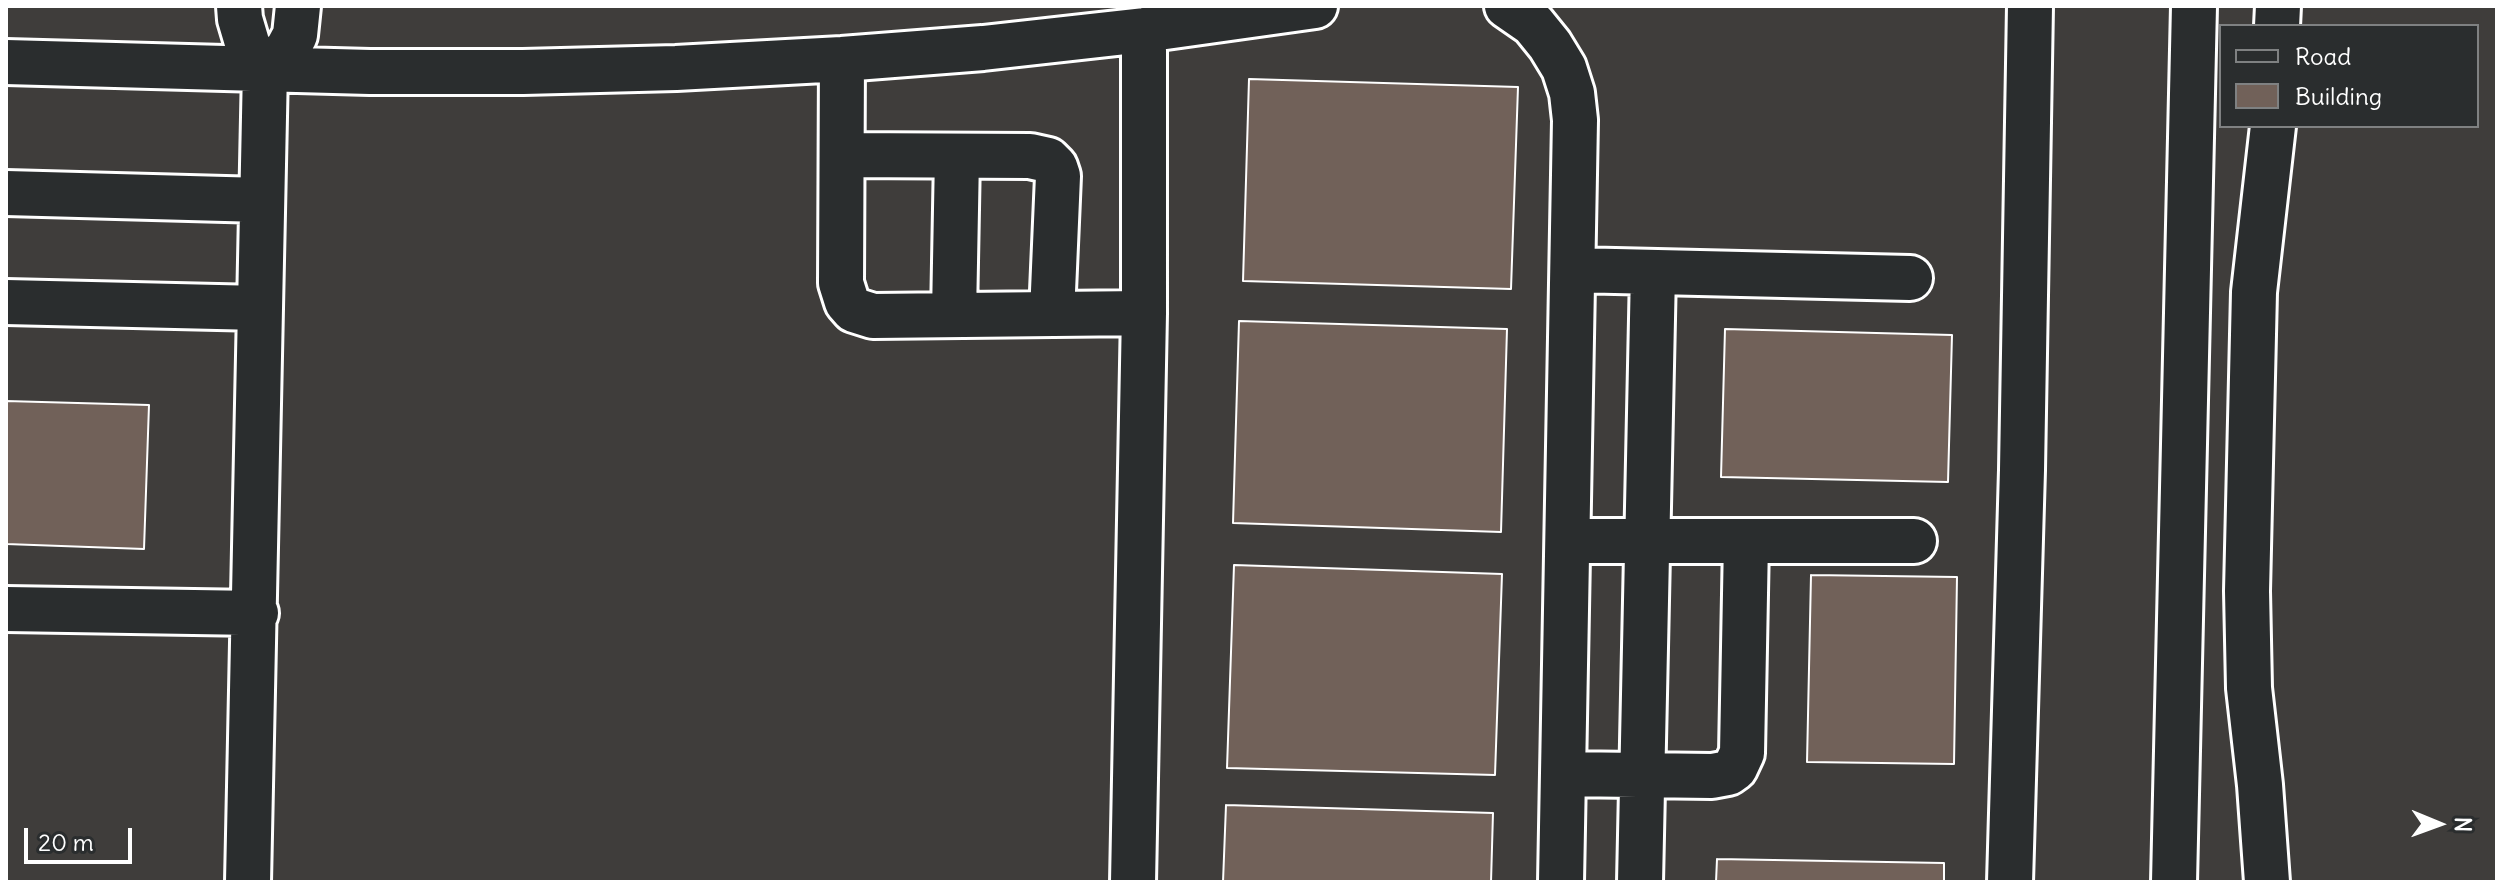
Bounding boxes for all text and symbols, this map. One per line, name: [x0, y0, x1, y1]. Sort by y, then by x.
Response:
legend: [2219, 24, 2479, 128]
text: Road: [2295, 41, 2351, 71]
text: Building: [2295, 81, 2382, 111]
north arrow: [2399, 784, 2479, 864]
scale bar: [28, 812, 136, 862]
text: N: [2449, 817, 2477, 832]
text: 20 m: [38, 827, 94, 857]

